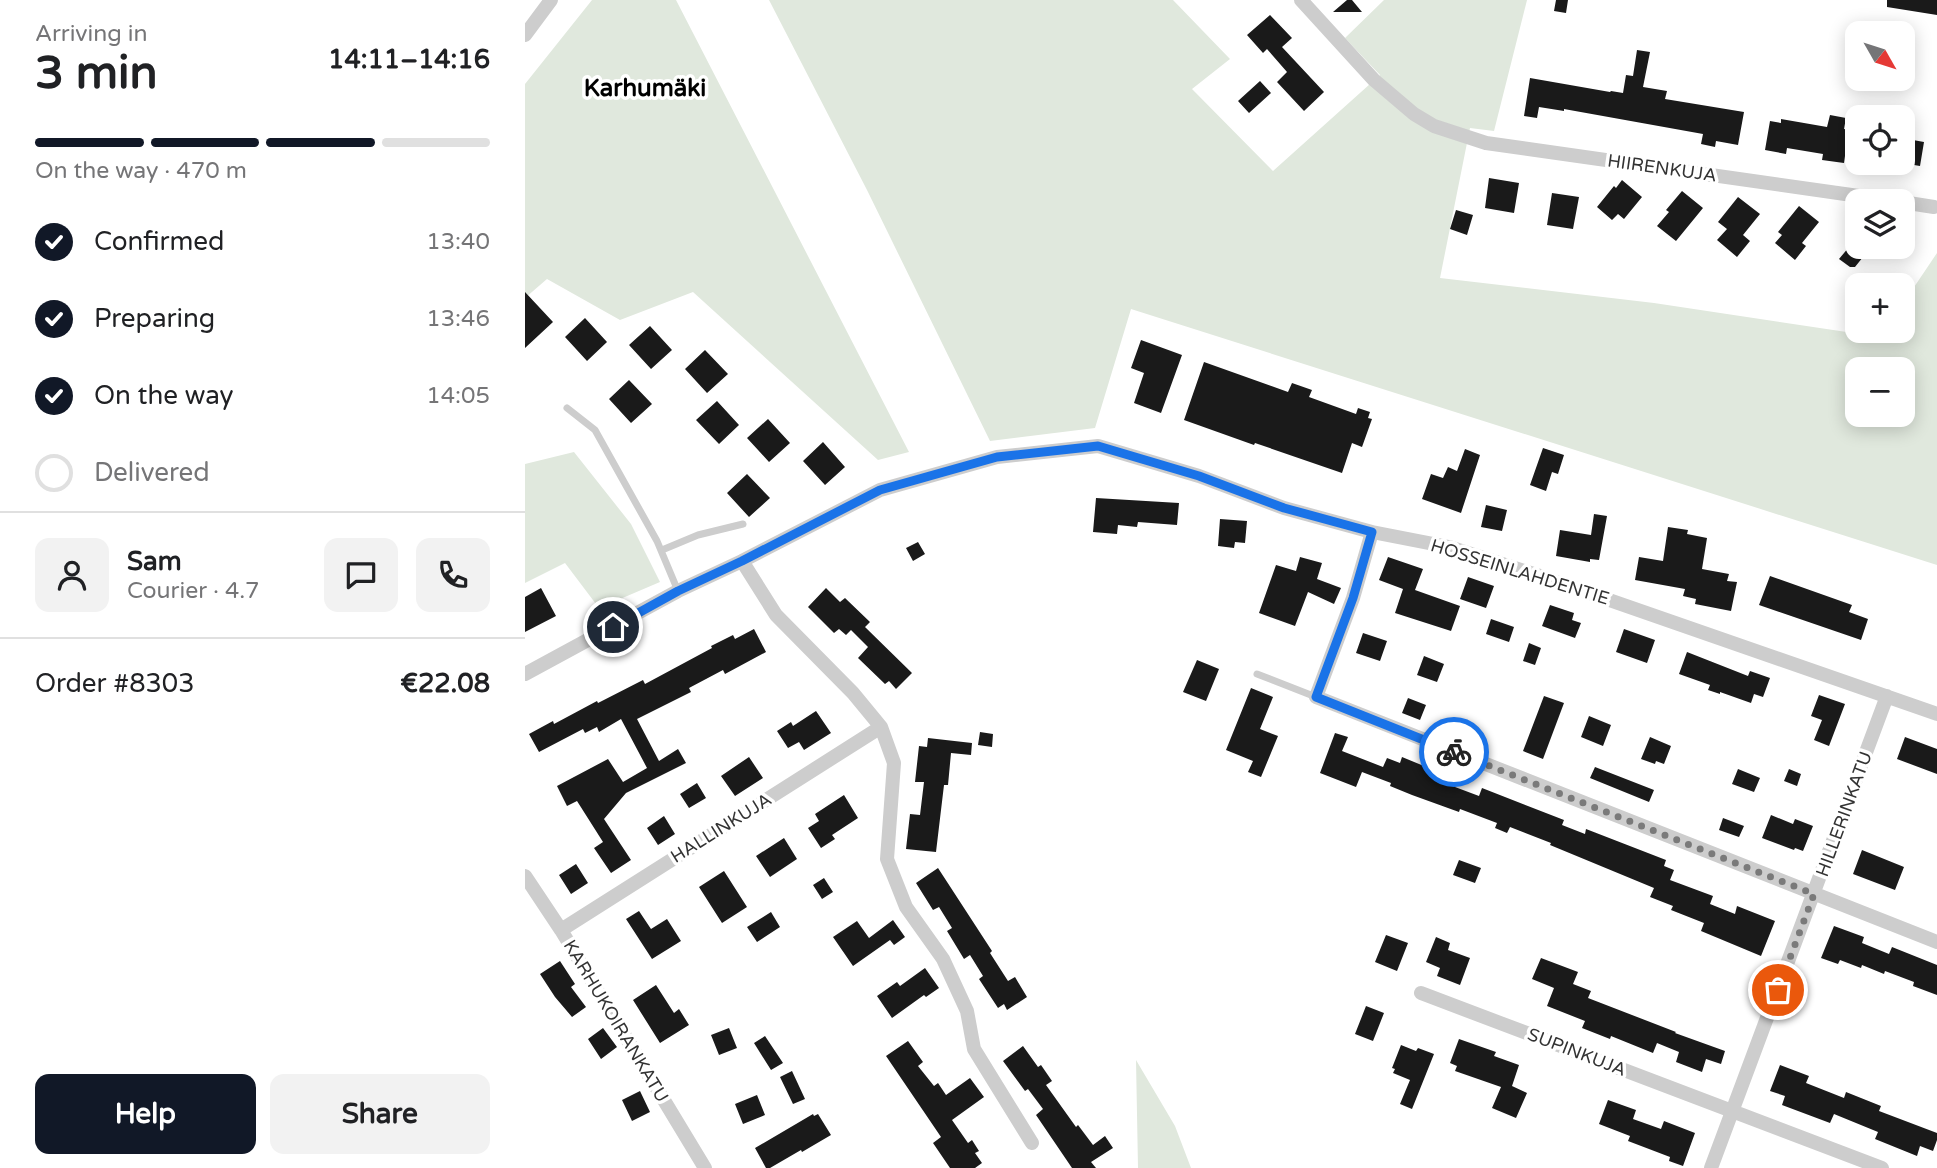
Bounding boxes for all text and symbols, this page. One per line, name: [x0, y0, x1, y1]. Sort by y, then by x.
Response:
text: Arriving in: [35, 20, 148, 48]
north arrow: [1845, 21, 1915, 91]
map controls: [1845, 21, 1915, 427]
text: 14:11–14:16: [328, 44, 490, 75]
text: 3 min: [35, 46, 158, 101]
district label: Karhumäki: [584, 74, 706, 103]
button: locate: [1845, 105, 1915, 175]
street label: HIIRENKUJA: [1606, 149, 1718, 187]
text: On the way · 470 m: [35, 157, 247, 185]
button: layers: [1845, 189, 1915, 259]
icon: check: [35, 223, 73, 261]
text: Confirmed: [94, 226, 224, 257]
text: 13:40: [426, 228, 490, 256]
button: +: [1845, 273, 1915, 343]
icon: check: [35, 300, 73, 338]
text: Preparing: [94, 303, 215, 334]
text: 13:46: [426, 305, 490, 333]
button: −: [1845, 357, 1915, 427]
icon: check: [35, 377, 73, 415]
text: On the way: [94, 380, 234, 411]
text: 14:05: [426, 382, 490, 410]
text: Delivered: [94, 457, 210, 488]
street label: HOSSEINLAHDENTIE: [1428, 534, 1612, 610]
button: person: [35, 538, 109, 612]
button: chat: [324, 538, 398, 612]
button: phone: [416, 538, 490, 612]
text: Sam: [127, 546, 182, 577]
text: Courier · 4.7: [127, 577, 260, 605]
pin: [583, 597, 643, 657]
icon: home: [594, 608, 632, 646]
text: Order #8303: [35, 668, 195, 699]
text: €22.08: [400, 668, 490, 699]
courier: [1419, 717, 1489, 787]
icon: bike: [1435, 733, 1473, 771]
street label: HILLERINKATU: [1811, 748, 1877, 880]
street label: HALLINKUJA: [666, 788, 776, 868]
street label: KARHUKOIRANKATU: [559, 936, 673, 1106]
pin: [1748, 960, 1808, 1020]
icon: bag: [1759, 971, 1797, 1009]
street label: SUPINKUJA: [1525, 1023, 1629, 1081]
button: Help: [35, 1074, 256, 1154]
button: Share: [270, 1074, 490, 1154]

